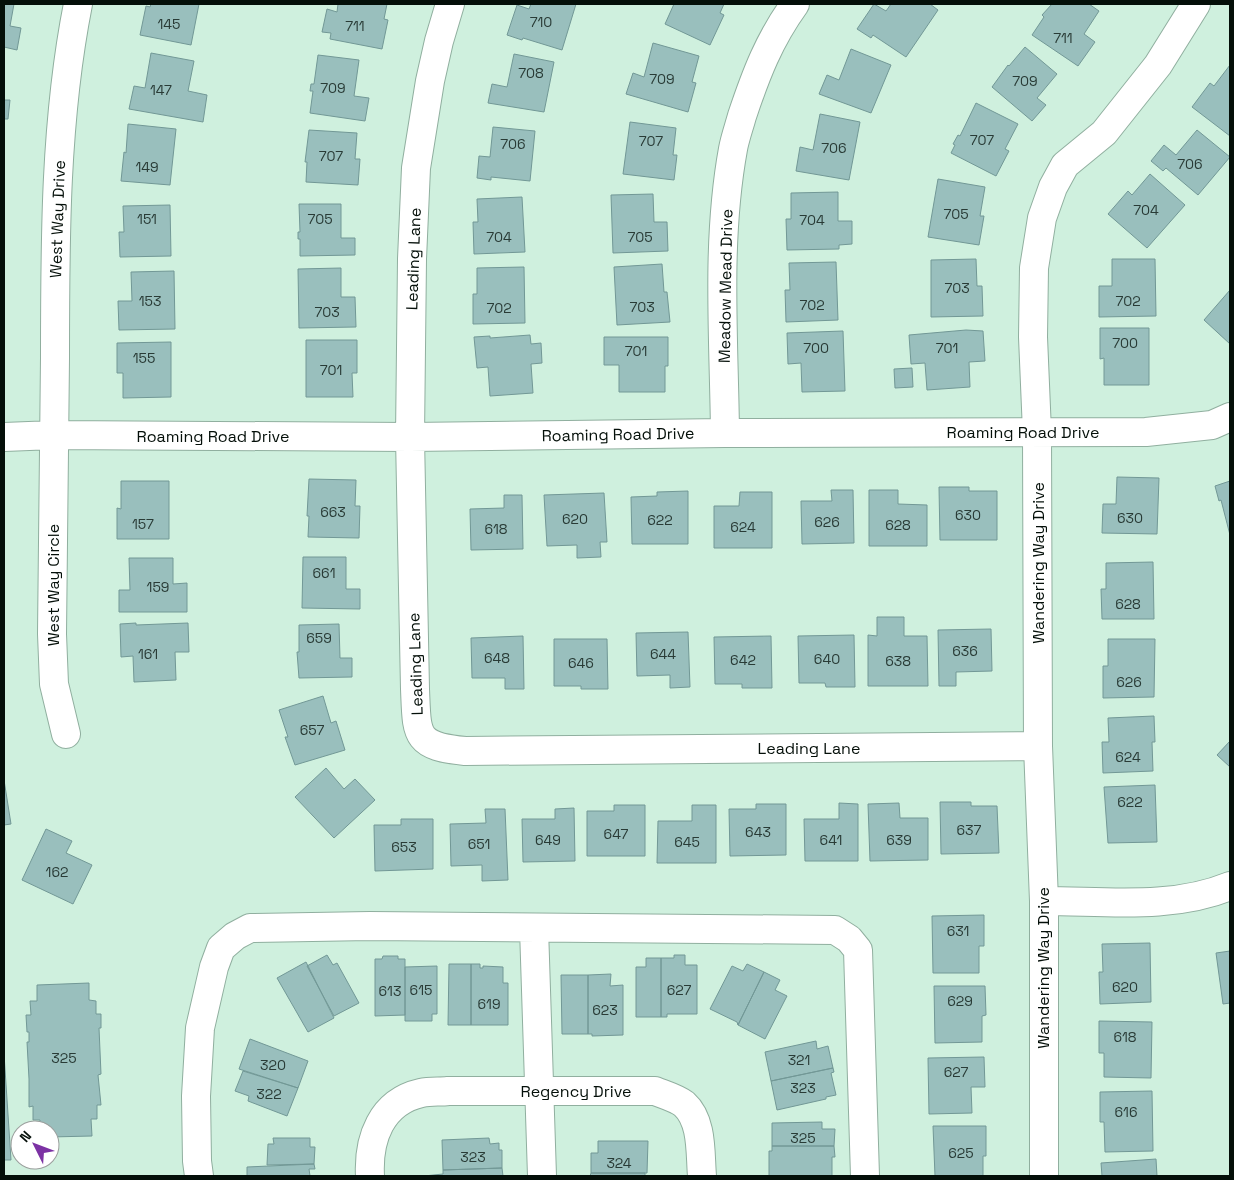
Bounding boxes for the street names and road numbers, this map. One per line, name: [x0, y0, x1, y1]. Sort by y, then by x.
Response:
street label: West Way Drive: [45, 160, 70, 278]
street label: Leading Lane: [401, 207, 426, 311]
street label: Meadow Mead Drive: [714, 209, 737, 363]
street label: Roaming Road Drive: [947, 422, 1099, 443]
street label: Roaming Road Drive: [541, 423, 695, 446]
street label: Roaming Road Drive: [137, 426, 289, 447]
street label: Wandering Way Drive: [1028, 482, 1049, 644]
street label: West Way Circle: [43, 524, 64, 646]
street label: Leading Lane: [403, 612, 428, 716]
street label: Leading Lane: [758, 738, 860, 759]
street label: Wandering Way Drive: [1033, 887, 1054, 1049]
street label: Regency Drive: [521, 1081, 631, 1102]

